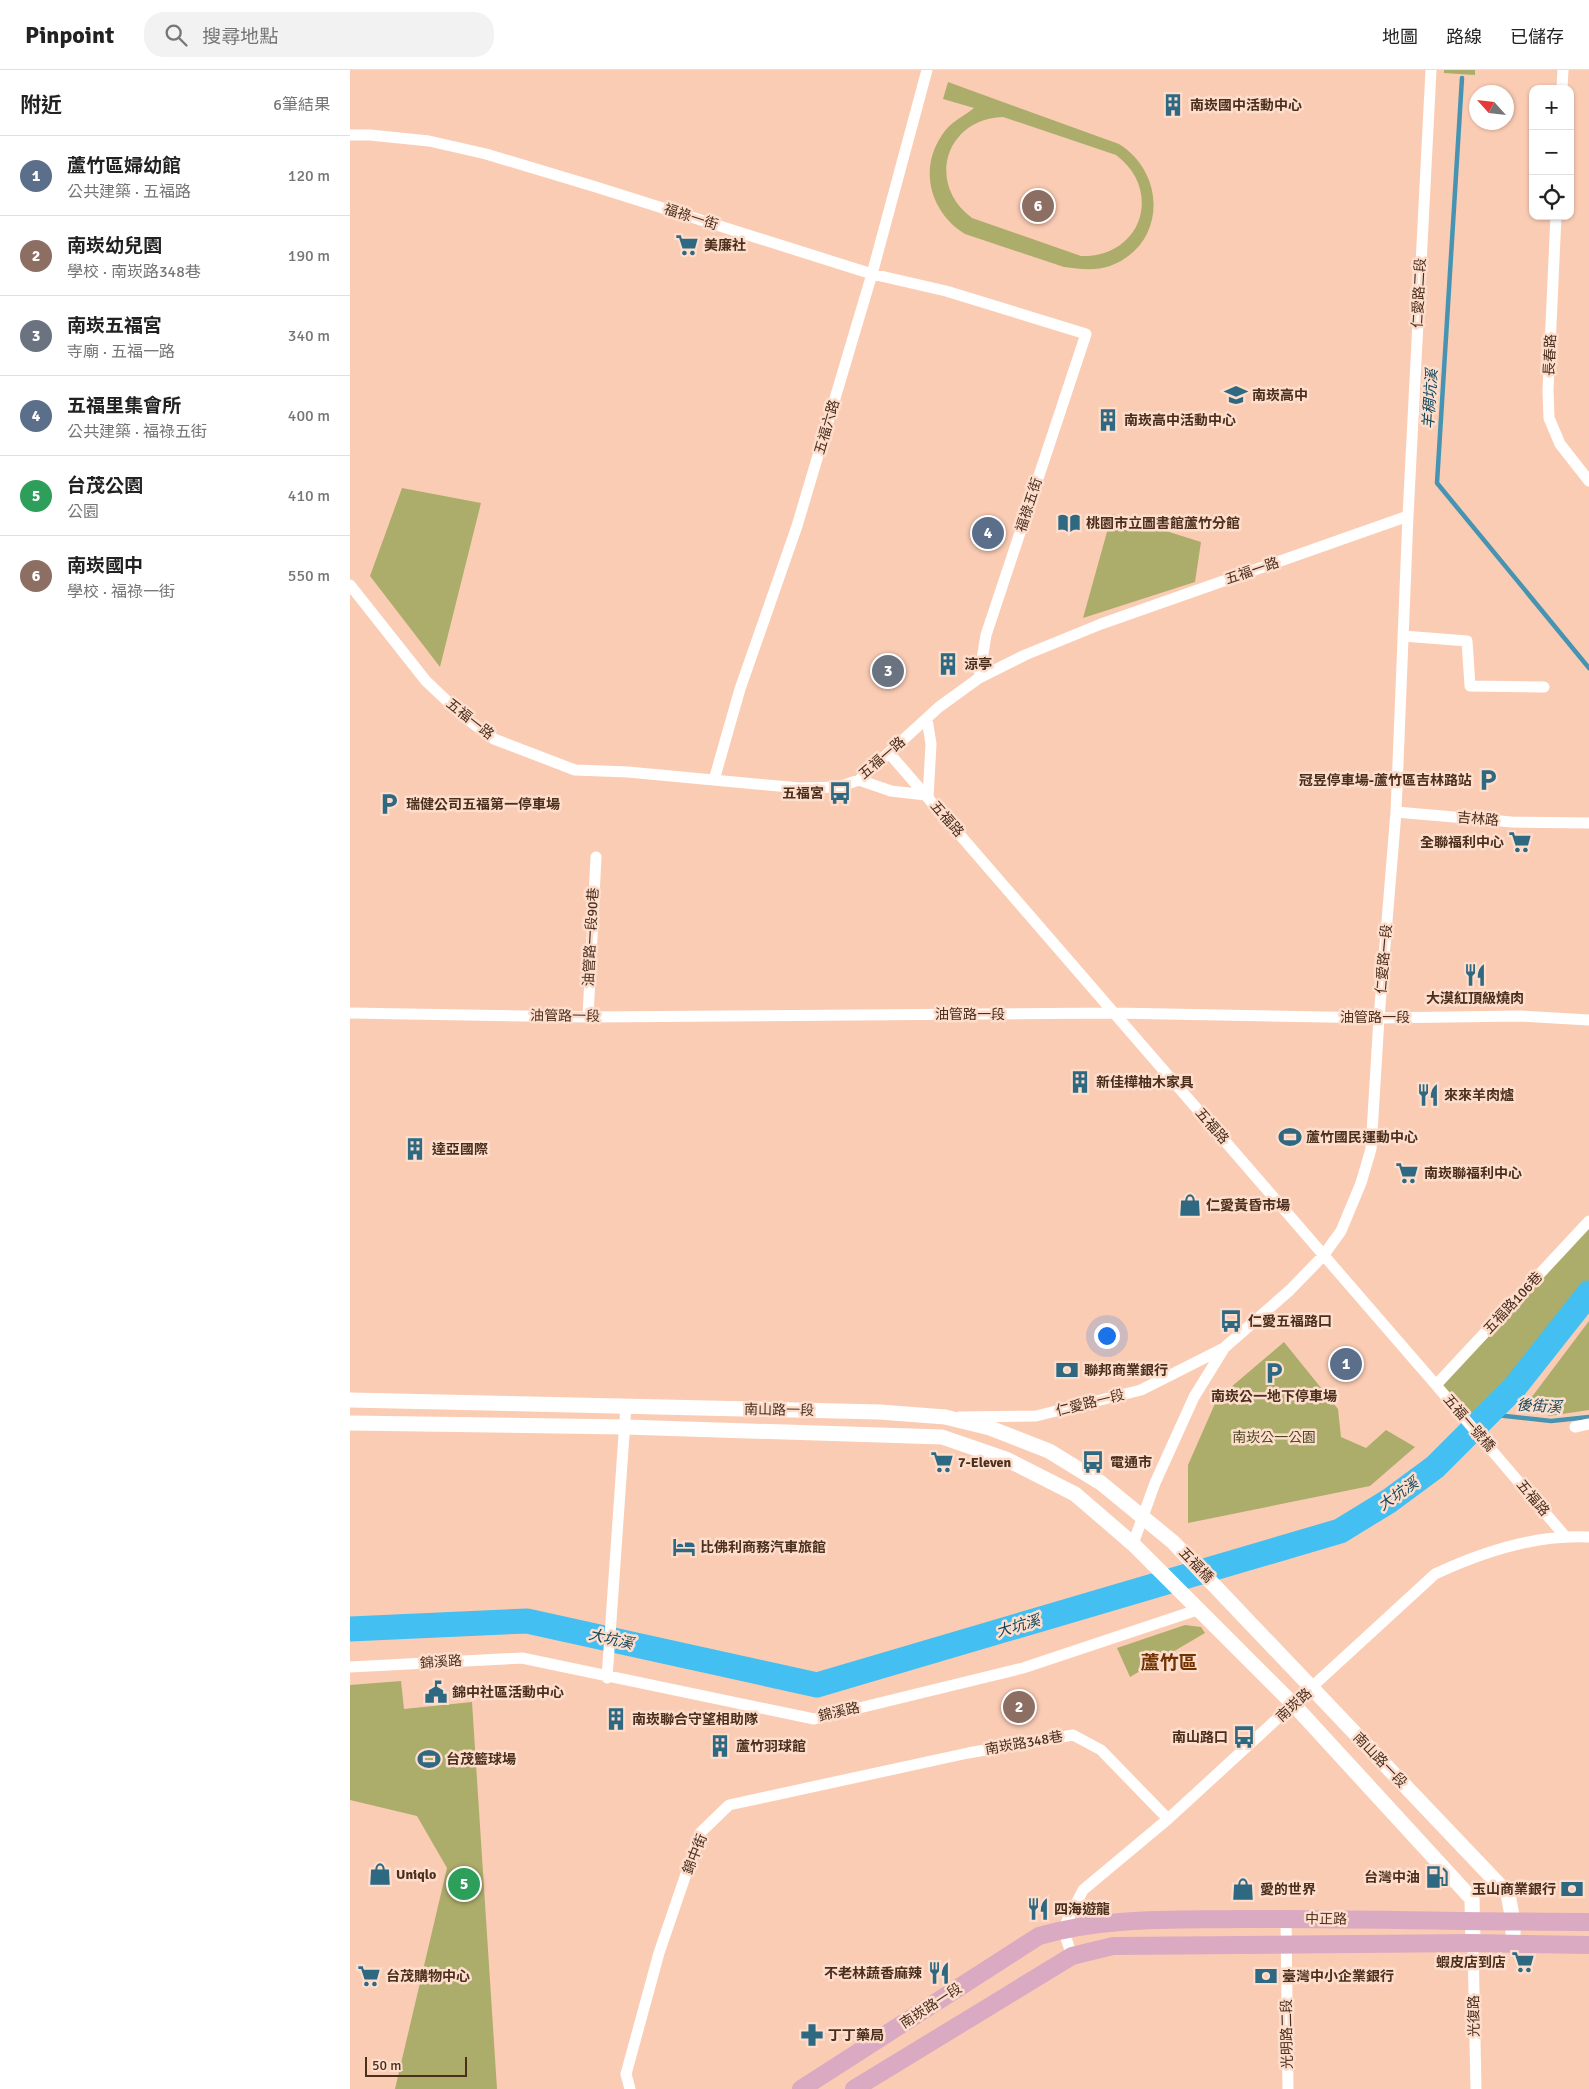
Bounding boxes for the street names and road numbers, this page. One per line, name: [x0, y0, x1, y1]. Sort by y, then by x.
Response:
street label: 福祿一街: [662, 200, 720, 234]
street label: 仁愛路二段: [1409, 258, 1429, 328]
street label: 長春路: [1540, 334, 1560, 376]
street label: 五福六路: [811, 398, 843, 456]
street label: 福祿五街: [1012, 476, 1046, 534]
street label: 五福一路: [1223, 554, 1281, 588]
street label: 五福一路: [443, 695, 497, 743]
street label: 五福一路: [855, 733, 909, 783]
street label: 五福路: [927, 798, 967, 840]
street label: 吉林路: [1456, 809, 1500, 829]
street label: 油管路一段90巷: [580, 887, 602, 987]
street label: 仁愛路一段: [1372, 923, 1396, 995]
street label: 油管路一段: [935, 1006, 1005, 1023]
street label: 油管路一段: [530, 1007, 600, 1025]
street label: 油管路一段: [1340, 1009, 1410, 1026]
street label: 五福路: [1192, 1105, 1232, 1147]
street label: 五福路106巷: [1480, 1268, 1546, 1338]
street label: 仁愛路一段: [1054, 1386, 1126, 1420]
street label: 五福一號橋: [1440, 1391, 1498, 1455]
street label: 南山路一段: [744, 1401, 814, 1419]
street label: 五福路: [1513, 1476, 1553, 1520]
street label: 五福橋: [1175, 1544, 1217, 1586]
street label: 錦溪路: [419, 1652, 463, 1672]
street label: 南崁路: [1273, 1685, 1315, 1725]
street label: 錦溪路: [817, 1699, 861, 1725]
street label: 南崁路348巷: [984, 1728, 1064, 1758]
street label: 南山路一段: [1350, 1729, 1410, 1791]
street label: 錦中街: [679, 1831, 711, 1877]
street label: 中正路: [1305, 1910, 1347, 1928]
street label: 南崁路一段: [897, 1980, 965, 2032]
street label: 光復路: [1465, 1995, 1483, 2037]
street label: 光明路二段: [1278, 1999, 1296, 2069]

